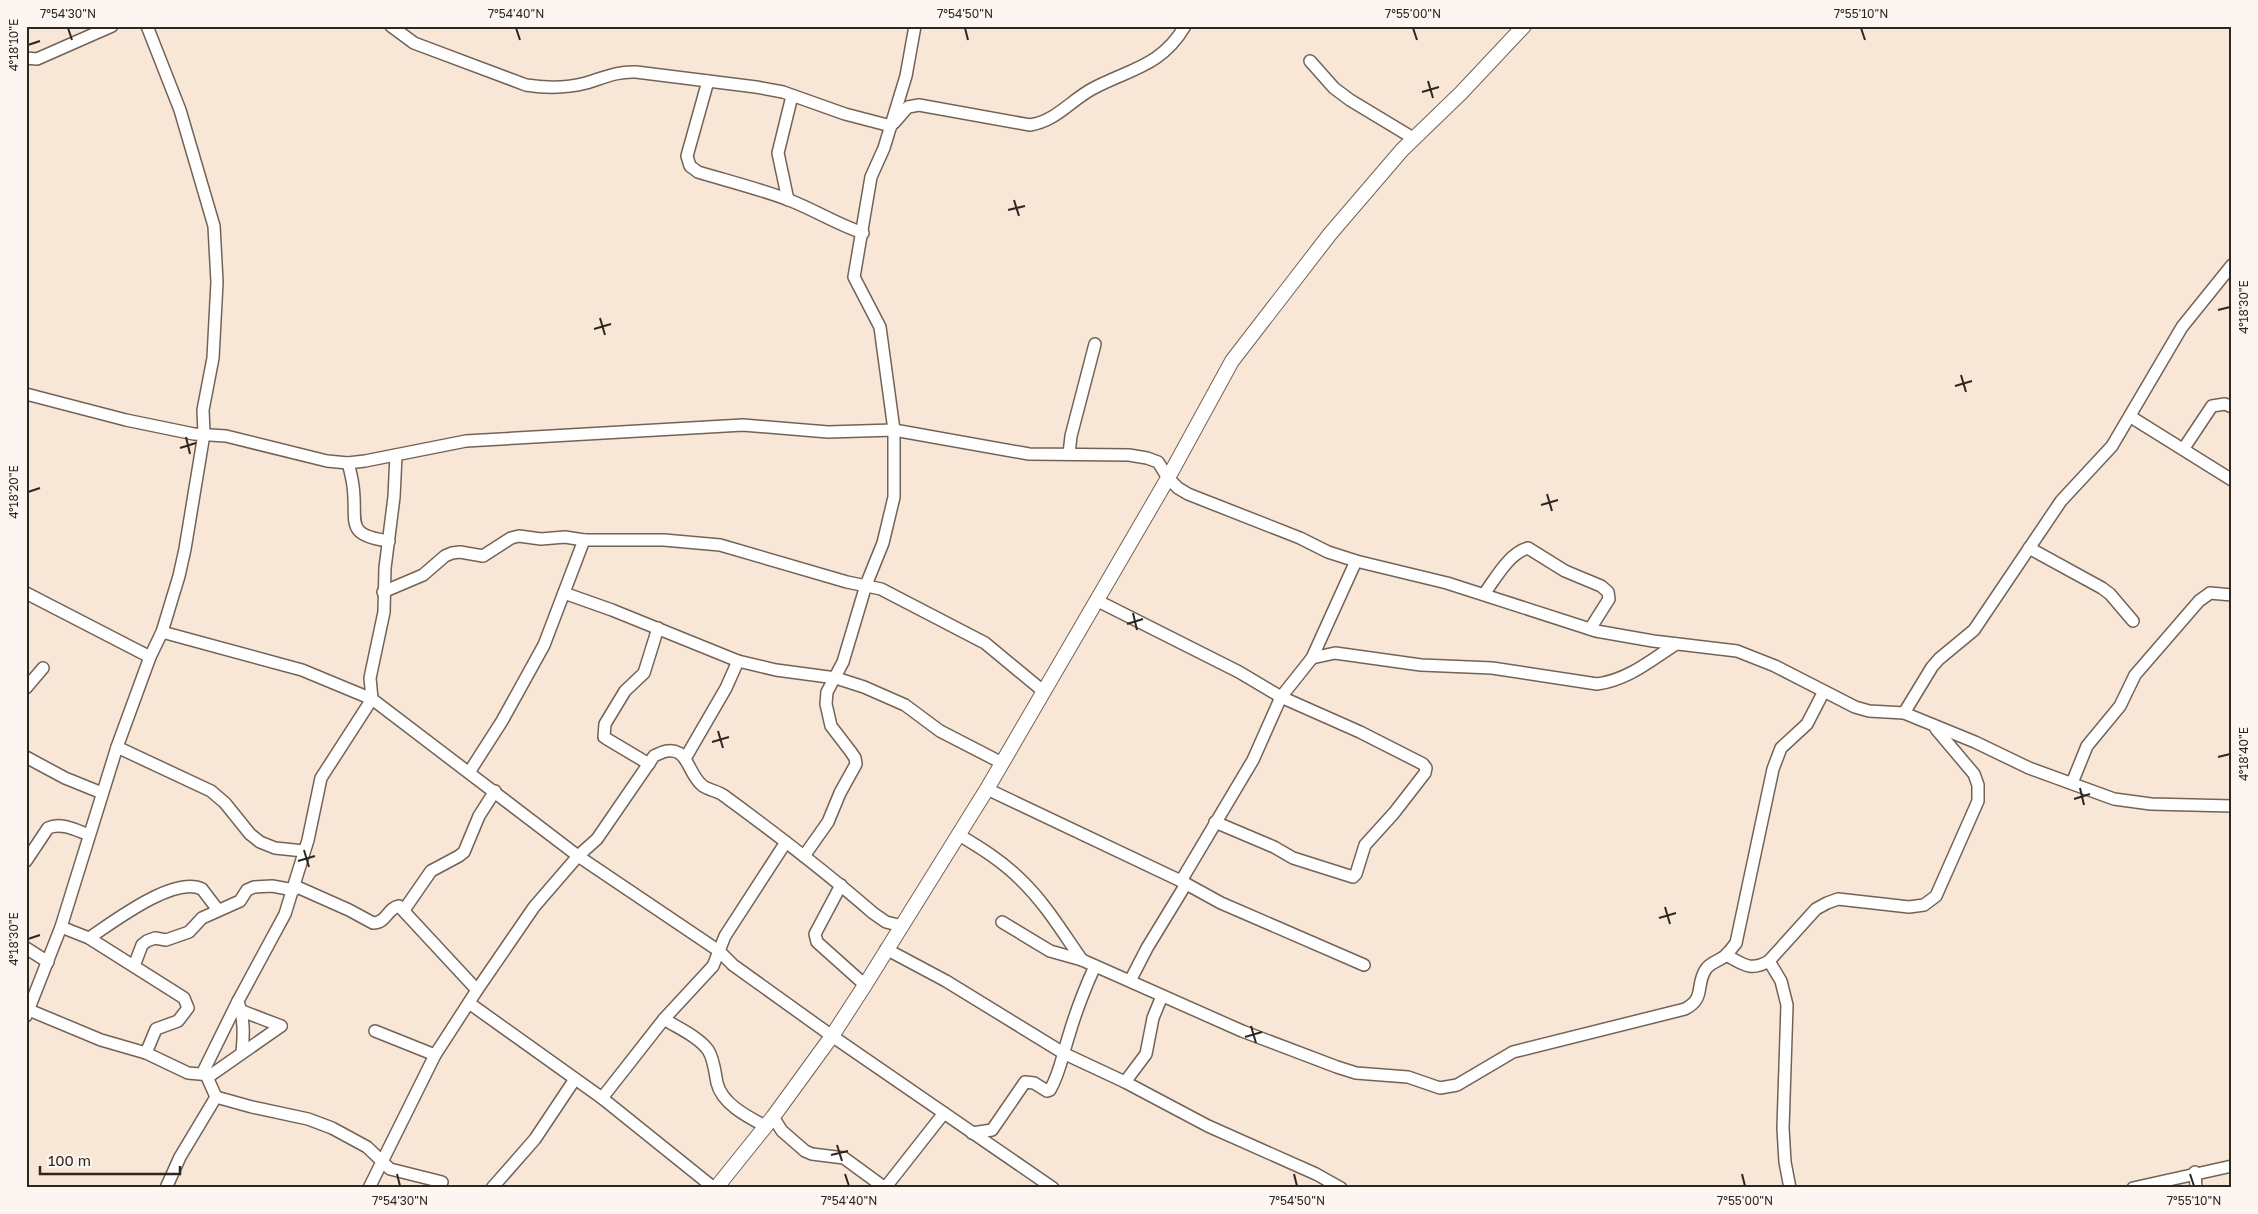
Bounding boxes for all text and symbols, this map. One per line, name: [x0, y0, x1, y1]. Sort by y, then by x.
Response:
text: 7°54'30"N: [40, 6, 96, 21]
text: 7°54'40"N: [488, 6, 544, 21]
text: 7°54'50"N: [937, 6, 993, 21]
text: 7°55'00"N: [1385, 6, 1441, 21]
text: 7°55'10"N: [1834, 6, 1888, 21]
text: 4°18'10"E: [6, 19, 21, 71]
text: 4°18'30"E: [2236, 280, 2251, 334]
text: 4°18'20"E: [6, 465, 21, 519]
text: 4°18'40"E: [2236, 727, 2251, 781]
text: 4°18'30"E: [6, 912, 21, 966]
scale bar: [40, 1144, 180, 1176]
text: 100 m: [48, 1151, 91, 1169]
text: 7°54'30"N: [372, 1193, 428, 1208]
text: 7°54'40"N: [821, 1193, 877, 1208]
text: 7°54'50"N: [1269, 1193, 1325, 1208]
text: 7°55'00"N: [1717, 1193, 1773, 1208]
text: 7°55'10"N: [2167, 1193, 2221, 1208]

